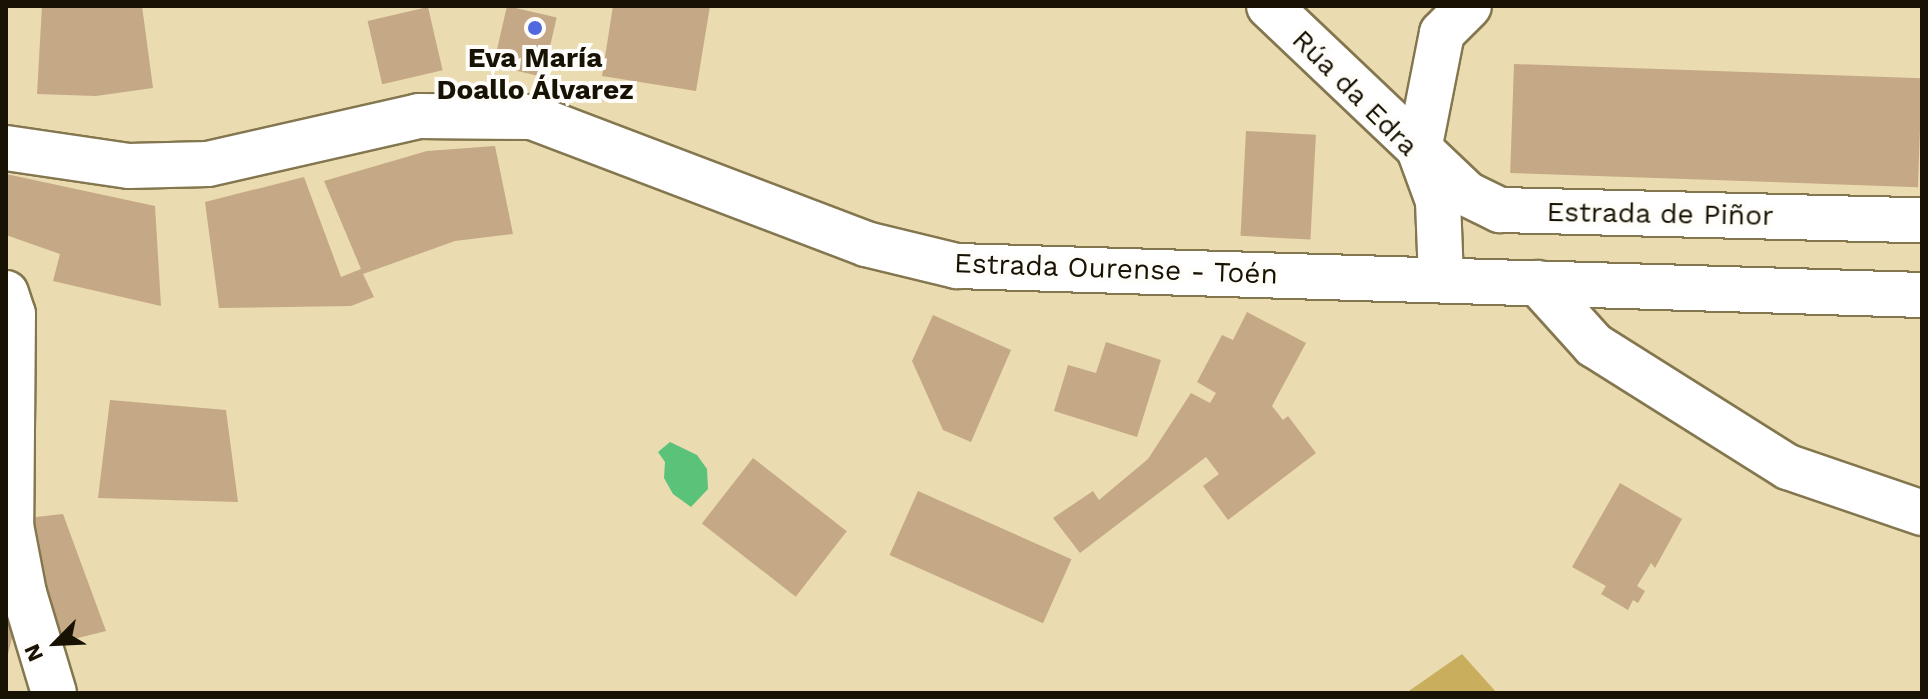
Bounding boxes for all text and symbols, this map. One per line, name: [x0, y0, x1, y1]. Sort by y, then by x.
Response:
marker: Eva María Doallo Álvarez: [526, 19, 544, 37]
street label: Rúa da Edra: [1285, 23, 1425, 163]
place label: Eva María Doallo Álvarez: [436, 41, 634, 107]
street label: Estrada de Piñor: [1546, 195, 1774, 233]
street label: Estrada Ourense - Toén: [953, 247, 1279, 291]
north arrow: [16, 603, 96, 683]
text: N: [19, 640, 48, 666]

